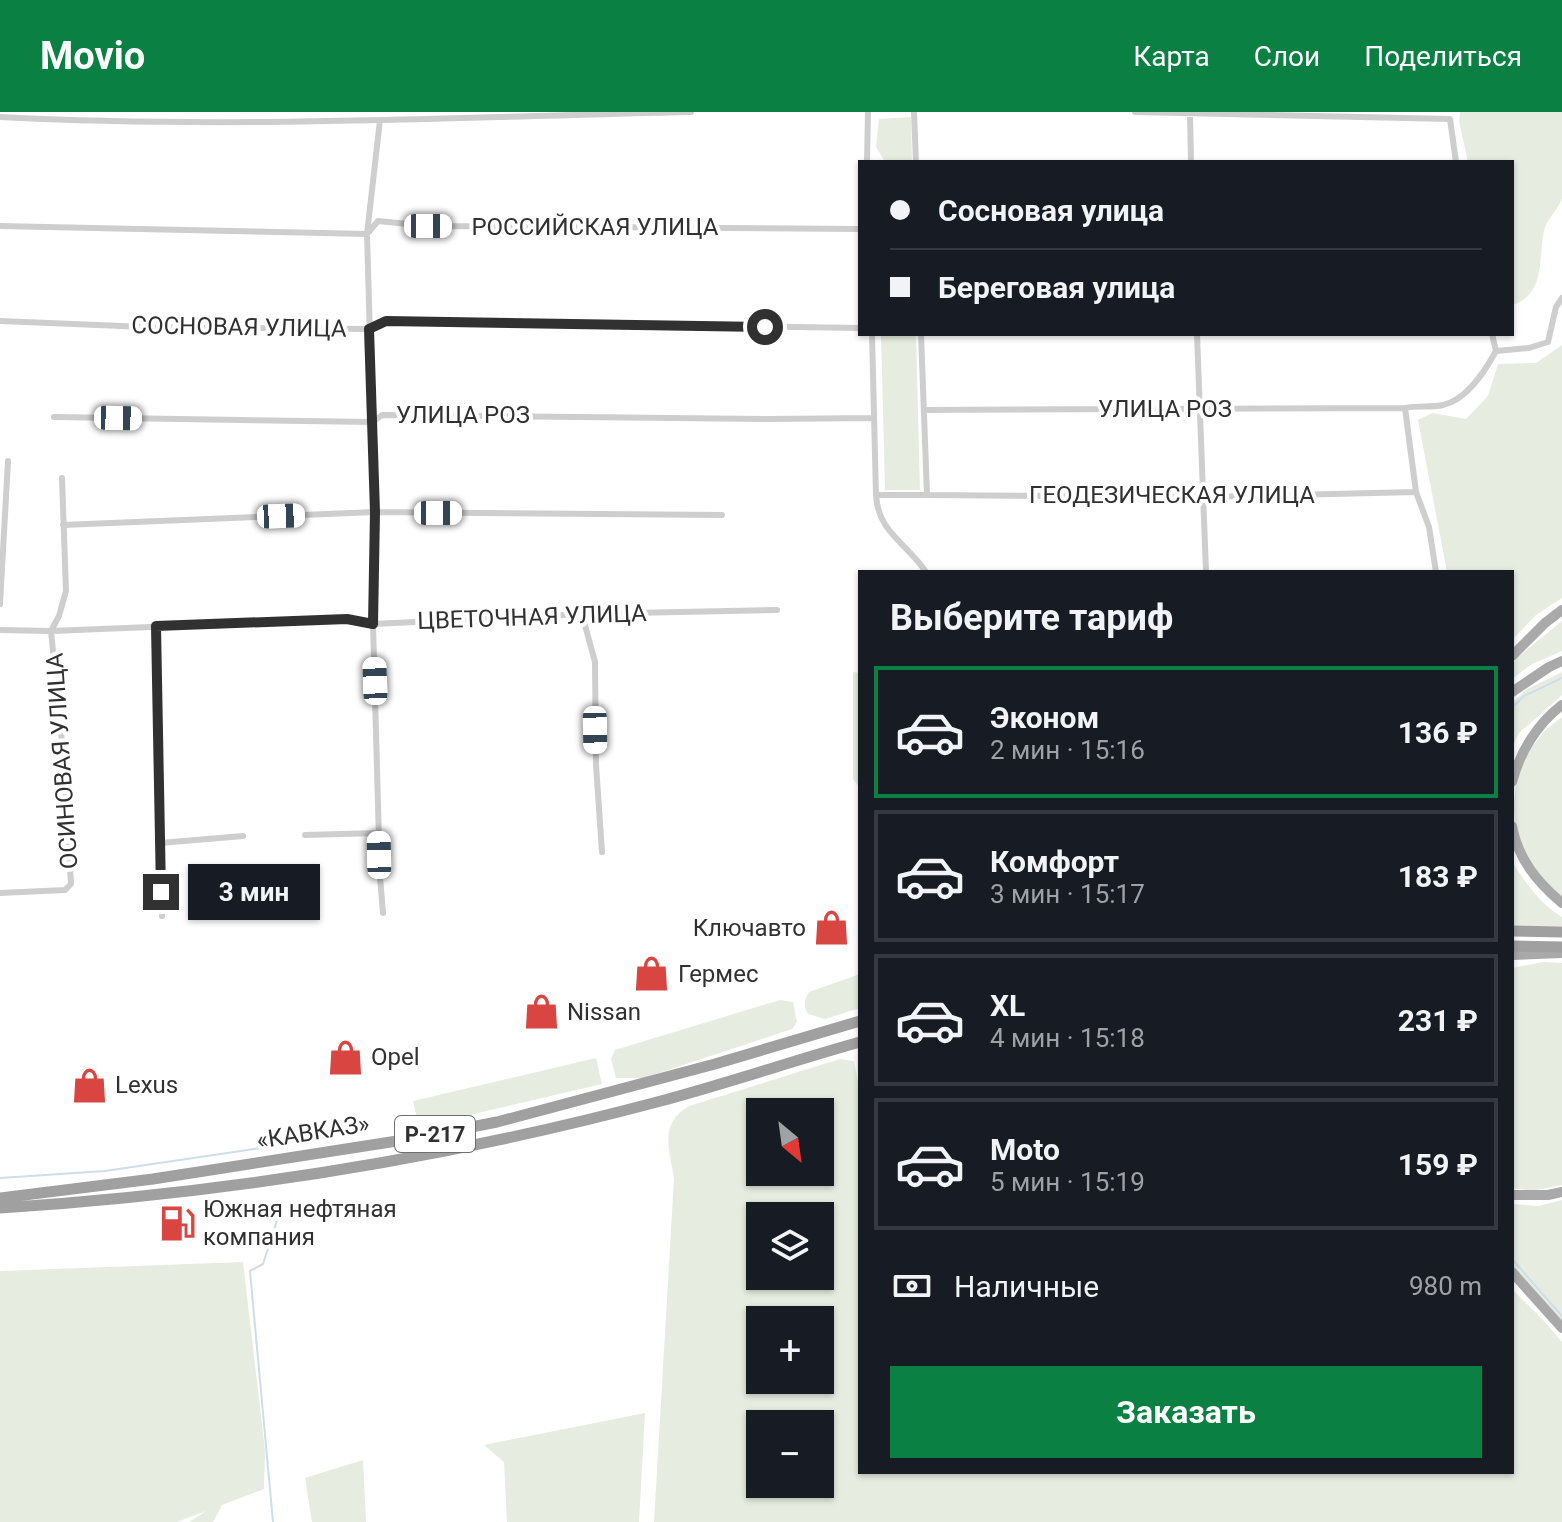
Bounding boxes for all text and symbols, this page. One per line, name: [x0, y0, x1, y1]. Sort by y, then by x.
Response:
text: Movio: [40, 34, 145, 78]
text: Карта: [1133, 40, 1210, 73]
text: Слои: [1254, 40, 1320, 73]
text: Поделиться: [1364, 40, 1522, 73]
text: Сосновая улица: [938, 193, 1164, 228]
street label: РОССИЙСКАЯ УЛИЦА: [471, 213, 719, 241]
car: [404, 214, 452, 238]
text: Береговая улица: [938, 270, 1175, 305]
route start: [747, 309, 783, 345]
street label: СОСНОВАЯ УЛИЦА: [131, 311, 347, 343]
street label: УЛИЦА РОЗ: [1098, 395, 1232, 423]
street label: УЛИЦА РОЗ: [396, 401, 530, 429]
car: [94, 406, 142, 430]
street label: ГЕОДЕЗИЧЕСКАЯ УЛИЦА: [1029, 481, 1315, 509]
car: [414, 501, 462, 525]
car: [257, 503, 305, 529]
text: Выберите тариф: [890, 597, 1173, 639]
street label: ЦВЕТОЧНАЯ УЛИЦА: [417, 599, 648, 635]
street label: ОСИНОВАЯ УЛИЦА: [40, 652, 84, 870]
car: [362, 657, 388, 705]
icon: car: [894, 696, 966, 768]
text: Эконом: [990, 700, 1099, 735]
car: [583, 706, 607, 754]
text: 136 ₽: [1398, 715, 1478, 750]
text: 2 мин · 15:16: [990, 735, 1145, 765]
car: [367, 831, 391, 879]
icon: car: [894, 840, 966, 912]
text: Комфорт: [990, 844, 1119, 879]
text: 183 ₽: [1398, 859, 1478, 894]
callout: 3 мин: [189, 864, 321, 920]
route end: [143, 874, 179, 910]
text: 3 мин: [219, 877, 289, 907]
text: 3 мин · 15:17: [990, 879, 1145, 909]
shop icon: Ключавто: [813, 909, 851, 947]
place label: Ключавто: [693, 914, 806, 942]
shop icon: Гермес: [633, 955, 671, 993]
place label: Гермес: [678, 960, 758, 988]
icon: car: [894, 984, 966, 1056]
text: XL: [990, 988, 1025, 1023]
shop icon: Nissan: [522, 993, 560, 1031]
place label: Nissan: [567, 998, 641, 1026]
text: 231 ₽: [1398, 1003, 1478, 1038]
text: 4 мин · 15:18: [990, 1023, 1145, 1053]
shop icon: Opel: [326, 1038, 364, 1076]
place label: Opel: [371, 1043, 420, 1071]
shop icon: Lexus: [70, 1066, 108, 1104]
place label: Lexus: [115, 1071, 178, 1099]
north arrow: [746, 1098, 834, 1186]
map controls: [746, 1098, 834, 1498]
street label: «КАВКАЗ»: [255, 1109, 371, 1155]
road number: Р-217: [395, 1116, 475, 1152]
icon: car: [894, 1128, 966, 1200]
text: Moto: [990, 1132, 1060, 1167]
text: 159 ₽: [1398, 1147, 1478, 1182]
text: 5 мин · 15:19: [990, 1167, 1145, 1197]
place label: Южная нефтяная компания: [203, 1195, 397, 1251]
button: layers: [746, 1202, 834, 1290]
fuel station icon: Южная нефтяная компания: [158, 1204, 196, 1242]
icon: cash: [890, 1264, 934, 1308]
text: Наличные: [954, 1269, 1099, 1304]
text: 980 m: [1409, 1271, 1482, 1301]
button: +: [746, 1306, 834, 1394]
button: Заказать: [890, 1366, 1482, 1458]
button: −: [746, 1410, 834, 1498]

